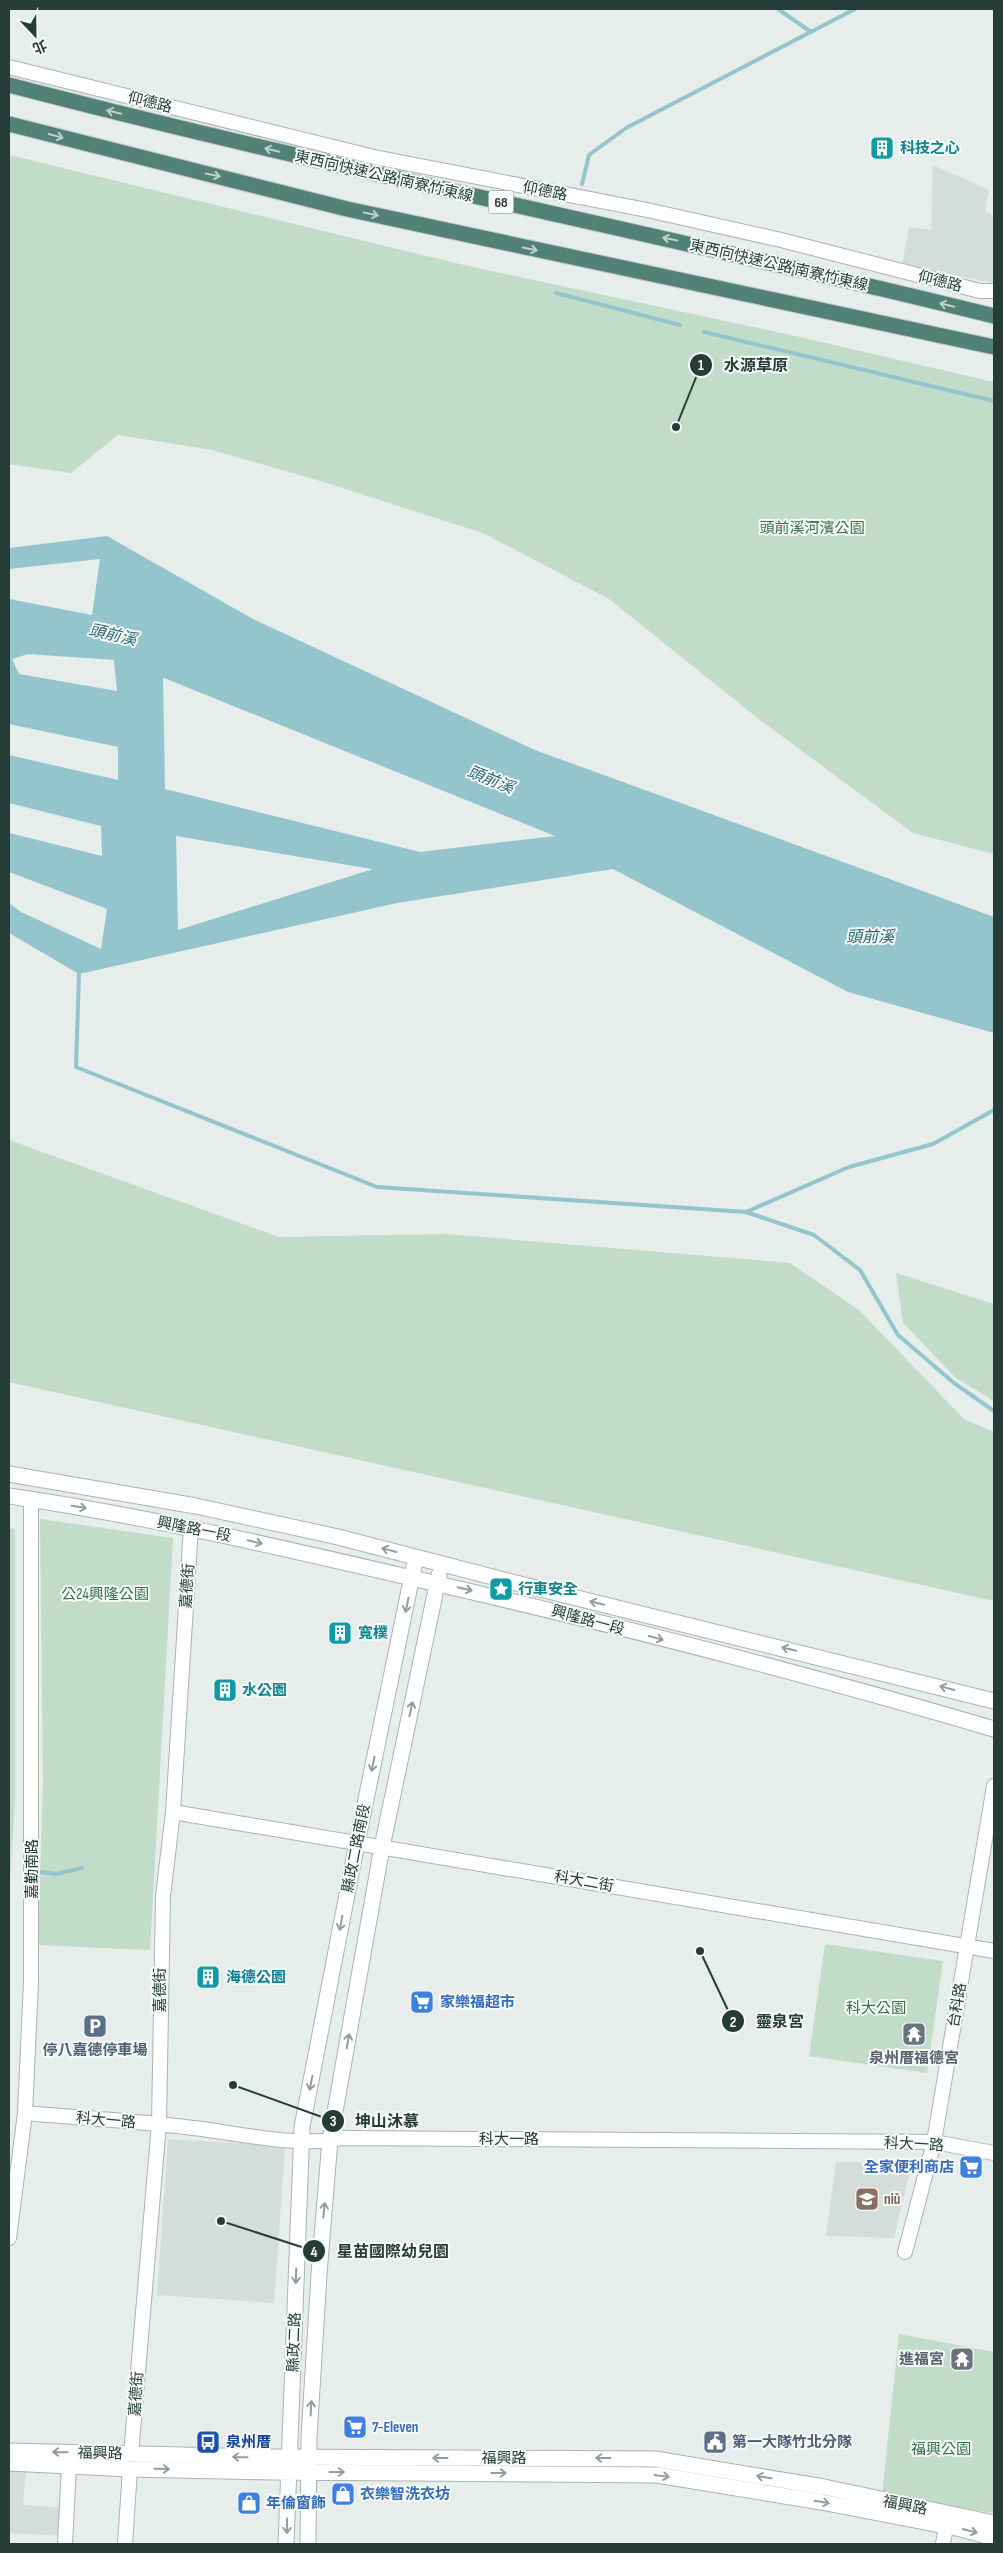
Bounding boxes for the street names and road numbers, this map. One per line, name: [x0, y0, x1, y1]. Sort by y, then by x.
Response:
street label: 仰德路: [126, 88, 174, 117]
street label: 東西向快速公路 南寮竹東線: [293, 147, 475, 206]
street label: 仰德路: [521, 178, 569, 205]
road number: 68: [488, 190, 514, 213]
street label: 東西向快速公路 南寮竹東線: [688, 236, 870, 295]
street label: 仰德路: [916, 267, 964, 296]
street label: 興隆路一段: [155, 1513, 233, 1546]
street label: 嘉德街: [176, 1563, 199, 1609]
street label: 興隆路一段: [549, 1602, 627, 1639]
street label: 縣政二路南段: [339, 1802, 374, 1894]
street label: 嘉勤南路: [23, 1839, 42, 1899]
street label: 科大二街: [553, 1867, 615, 1896]
street label: 嘉德街: [151, 1967, 170, 2013]
street label: 台科路: [944, 1981, 971, 2029]
street label: 科大一路: [75, 2108, 137, 2133]
street label: 科大一路: [479, 2130, 539, 2149]
street label: 科大一路: [884, 2133, 944, 2156]
street label: 縣政二路: [284, 2312, 305, 2372]
street label: 嘉德街: [125, 2371, 148, 2417]
street label: 福興路: [77, 2444, 123, 2463]
street label: 福興路: [481, 2449, 527, 2468]
street label: 福興路: [881, 2492, 929, 2519]

